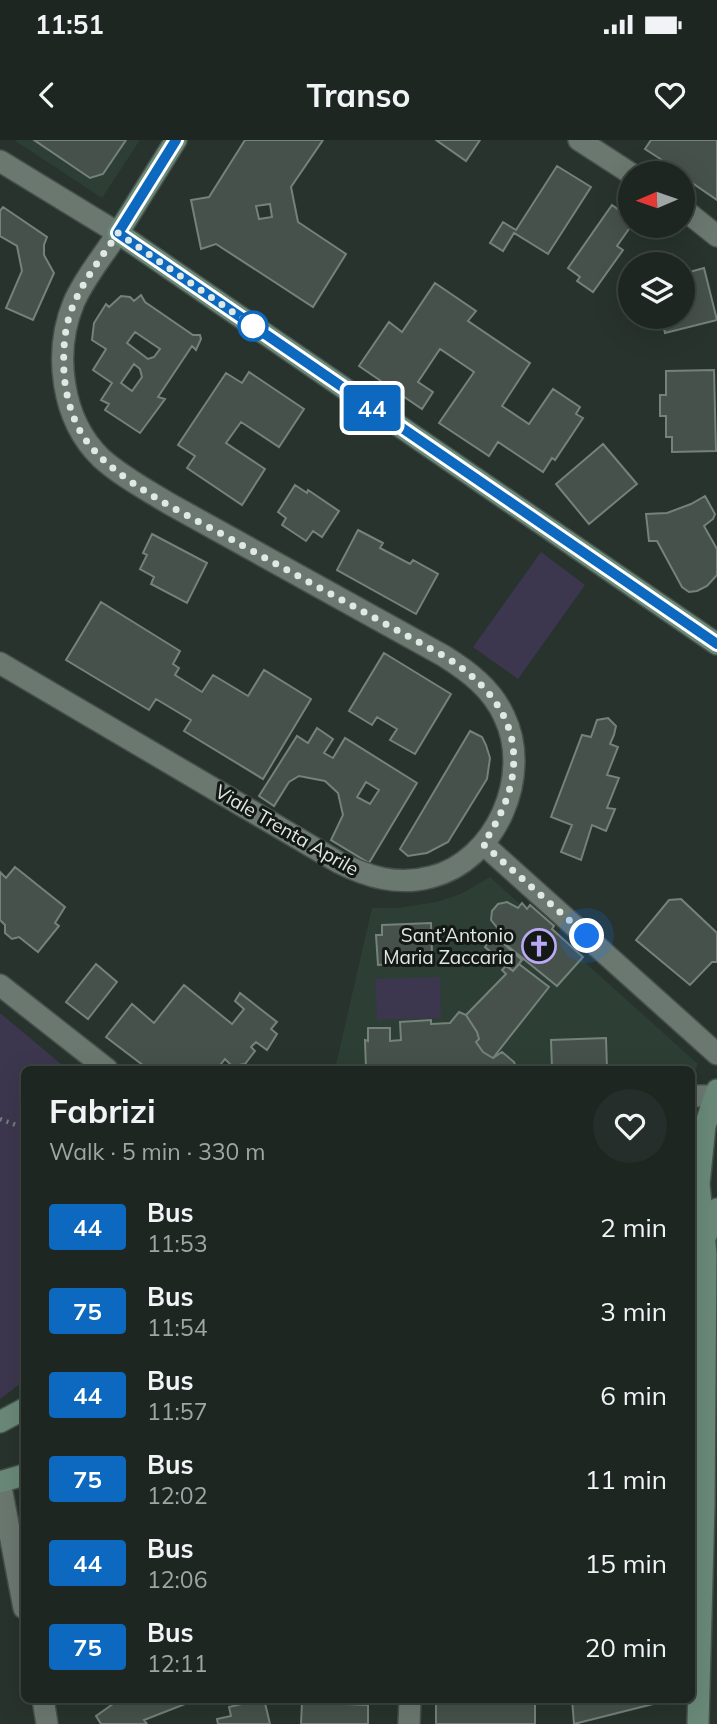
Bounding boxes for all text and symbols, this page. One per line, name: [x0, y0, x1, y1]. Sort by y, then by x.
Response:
text: 11:51: [35, 8, 104, 41]
text: Transo: [307, 75, 410, 115]
icon: back: [28, 76, 66, 114]
icon: heart: [651, 76, 689, 114]
north arrow: [618, 161, 695, 238]
map controls: [618, 161, 695, 329]
button: layers: [618, 252, 695, 329]
unlabelled marker: [238, 311, 268, 341]
line badge: 44: [340, 385, 404, 431]
text: 44: [358, 393, 386, 423]
street label: Viale Trenta Aprile: [211, 779, 363, 881]
your location: [569, 918, 604, 953]
place label: Sant’Antonio Maria Zaccaria: [383, 923, 514, 969]
church icon: Sant’Antonio Maria Zaccaria: [520, 927, 558, 965]
button: heart: [593, 1089, 667, 1163]
text: Fabrizi: [49, 1090, 156, 1131]
text: Walk · 5 min · 330 m: [49, 1137, 266, 1166]
text: Bus: [147, 1196, 193, 1229]
text: 2 min: [600, 1211, 667, 1244]
text: 44: [73, 1212, 102, 1242]
text: 11:53: [147, 1229, 207, 1258]
text: Bus: [147, 1280, 193, 1313]
text: 3 min: [600, 1295, 667, 1328]
text: 75: [73, 1296, 102, 1326]
text: 11:54: [147, 1313, 207, 1342]
text: Bus: [147, 1364, 193, 1397]
text: 6 min: [600, 1379, 667, 1412]
text: 44: [73, 1380, 102, 1410]
text: 11:57: [147, 1397, 207, 1426]
text: Bus: [147, 1448, 193, 1481]
text: 11 min: [585, 1463, 667, 1496]
text: 75: [73, 1464, 102, 1494]
text: 12:02: [147, 1481, 207, 1510]
text: Bus: [147, 1532, 193, 1565]
text: 15 min: [585, 1547, 667, 1580]
text: 44: [73, 1548, 102, 1578]
text: 12:06: [147, 1565, 207, 1594]
text: Bus: [147, 1616, 193, 1649]
text: 20 min: [585, 1631, 667, 1664]
text: 75: [73, 1632, 102, 1662]
text: 12:11: [147, 1649, 207, 1678]

